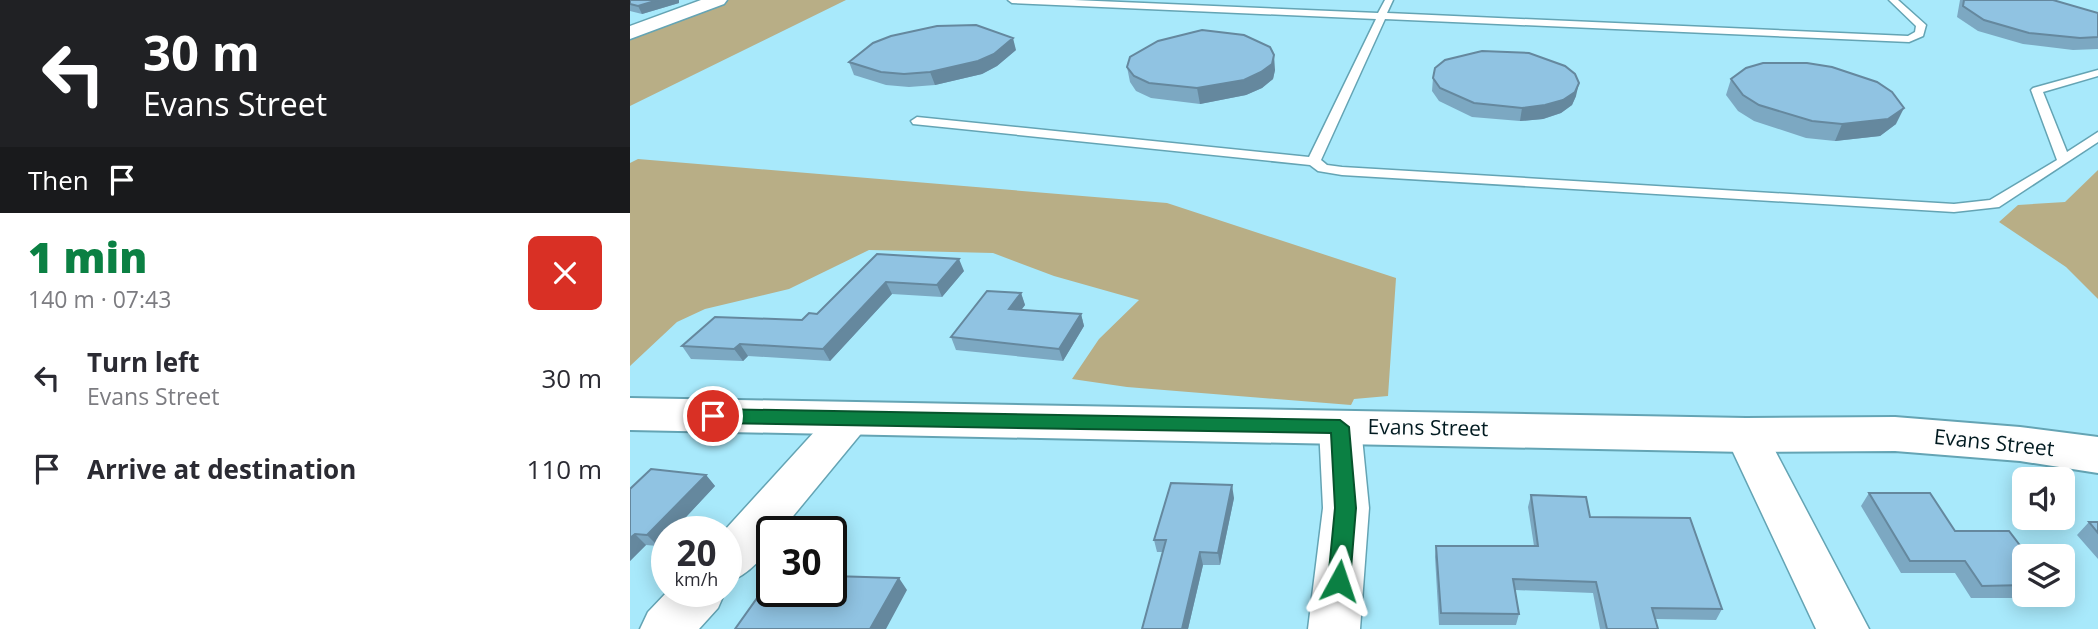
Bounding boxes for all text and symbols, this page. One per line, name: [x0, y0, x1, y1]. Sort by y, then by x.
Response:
text: 30 m: [143, 19, 260, 85]
icon: left: [28, 28, 119, 119]
text: Evans Street: [143, 82, 327, 125]
icon: arrive: [103, 161, 141, 199]
text: Then: [28, 162, 89, 198]
text: 1 min: [28, 228, 147, 285]
button: close: [528, 236, 602, 310]
text: 140 m · 07:43: [28, 283, 171, 315]
text: Turn left: [87, 344, 199, 380]
icon: left: [28, 359, 66, 397]
text: 30 m: [541, 360, 602, 396]
text: Evans Street: [87, 380, 219, 412]
pin: [683, 386, 743, 446]
icon: arrive: [694, 397, 732, 435]
street label: Evans Street: [1367, 412, 1489, 442]
street label: Evans Street: [1933, 422, 2056, 462]
icon: arrive: [28, 450, 66, 488]
text: Arrive at destination: [87, 451, 356, 487]
text: 110 m: [527, 451, 602, 487]
map controls: [2012, 467, 2075, 607]
button: sound: [2012, 467, 2075, 530]
speed limit sign: 30: [756, 516, 847, 607]
text: 20: [676, 529, 717, 576]
position arrow: [1302, 544, 1376, 618]
button: layers: [2012, 544, 2075, 607]
text: km/h: [675, 567, 718, 591]

